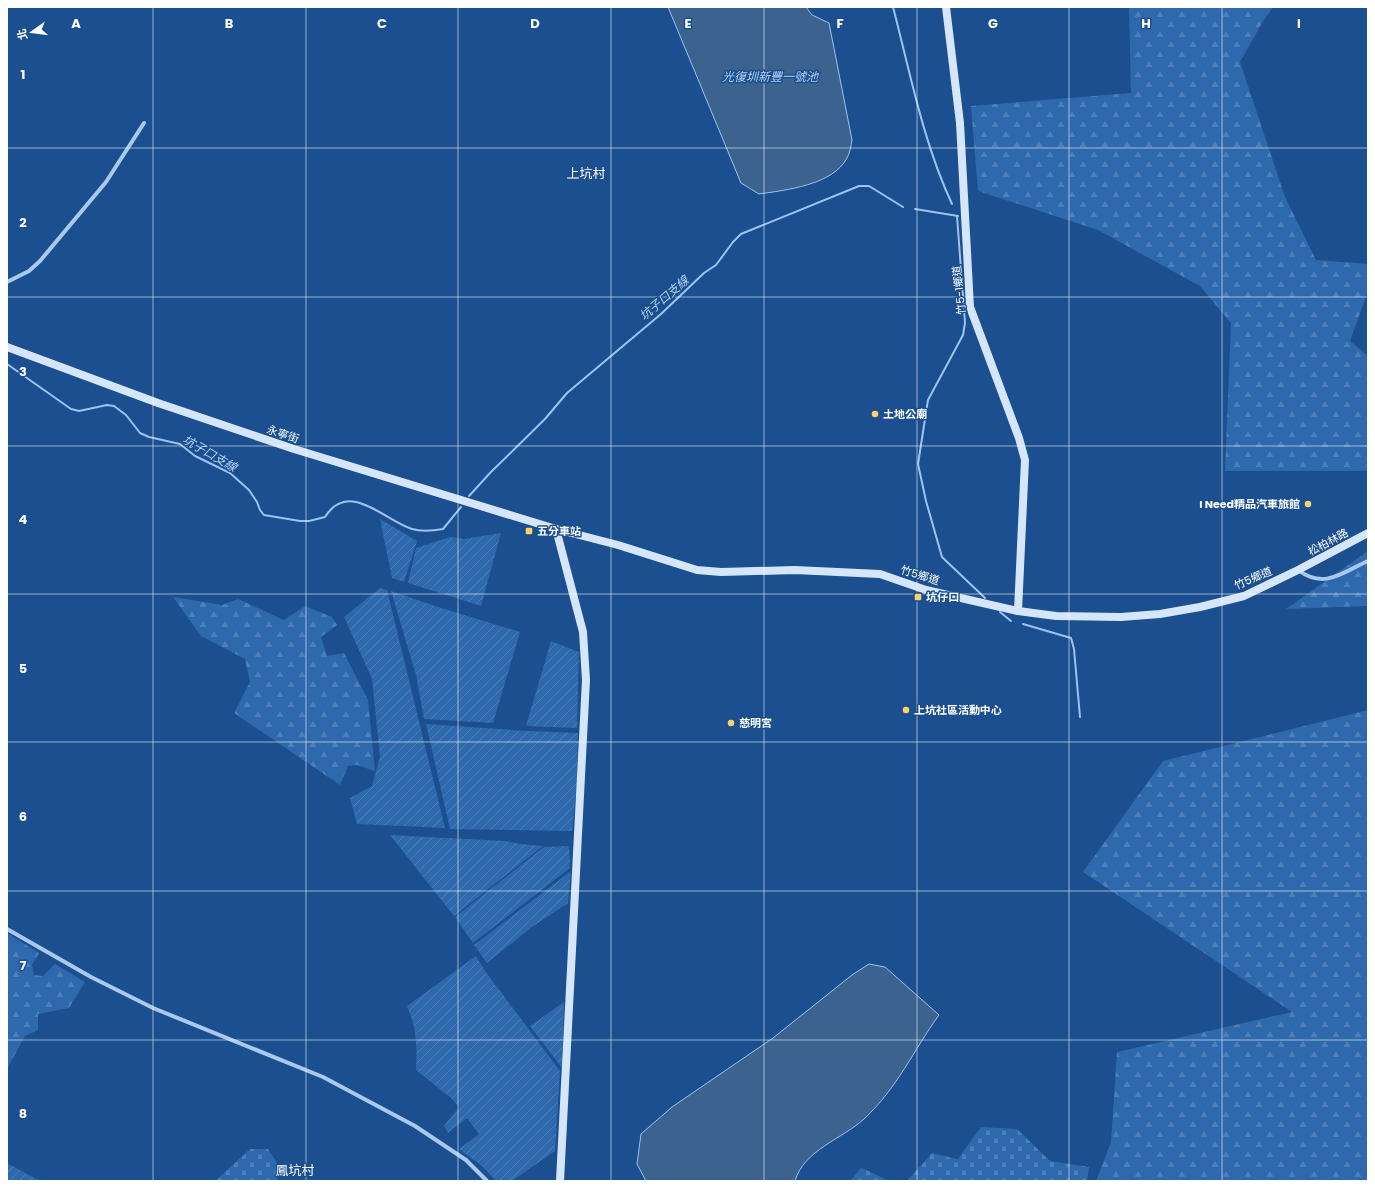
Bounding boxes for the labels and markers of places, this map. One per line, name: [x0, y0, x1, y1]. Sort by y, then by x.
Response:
place label: 土地公廟: [883, 406, 927, 422]
marker: 土地公廟: [870, 409, 880, 419]
place label: I Need精品汽車旅館: [1199, 496, 1300, 512]
marker: I Need精品汽車旅館: [1303, 499, 1313, 509]
place label: 五分車站: [537, 523, 581, 539]
marker: 五分車站: [524, 526, 534, 536]
place label: 坑仔口: [926, 589, 959, 605]
marker: 坑仔口: [913, 592, 923, 602]
place label: 上坑社區活動中心: [914, 702, 1002, 718]
marker: 上坑社區活動中心: [901, 705, 911, 715]
place label: 慈明宮: [739, 715, 772, 731]
marker: 慈明宮: [726, 718, 736, 728]

